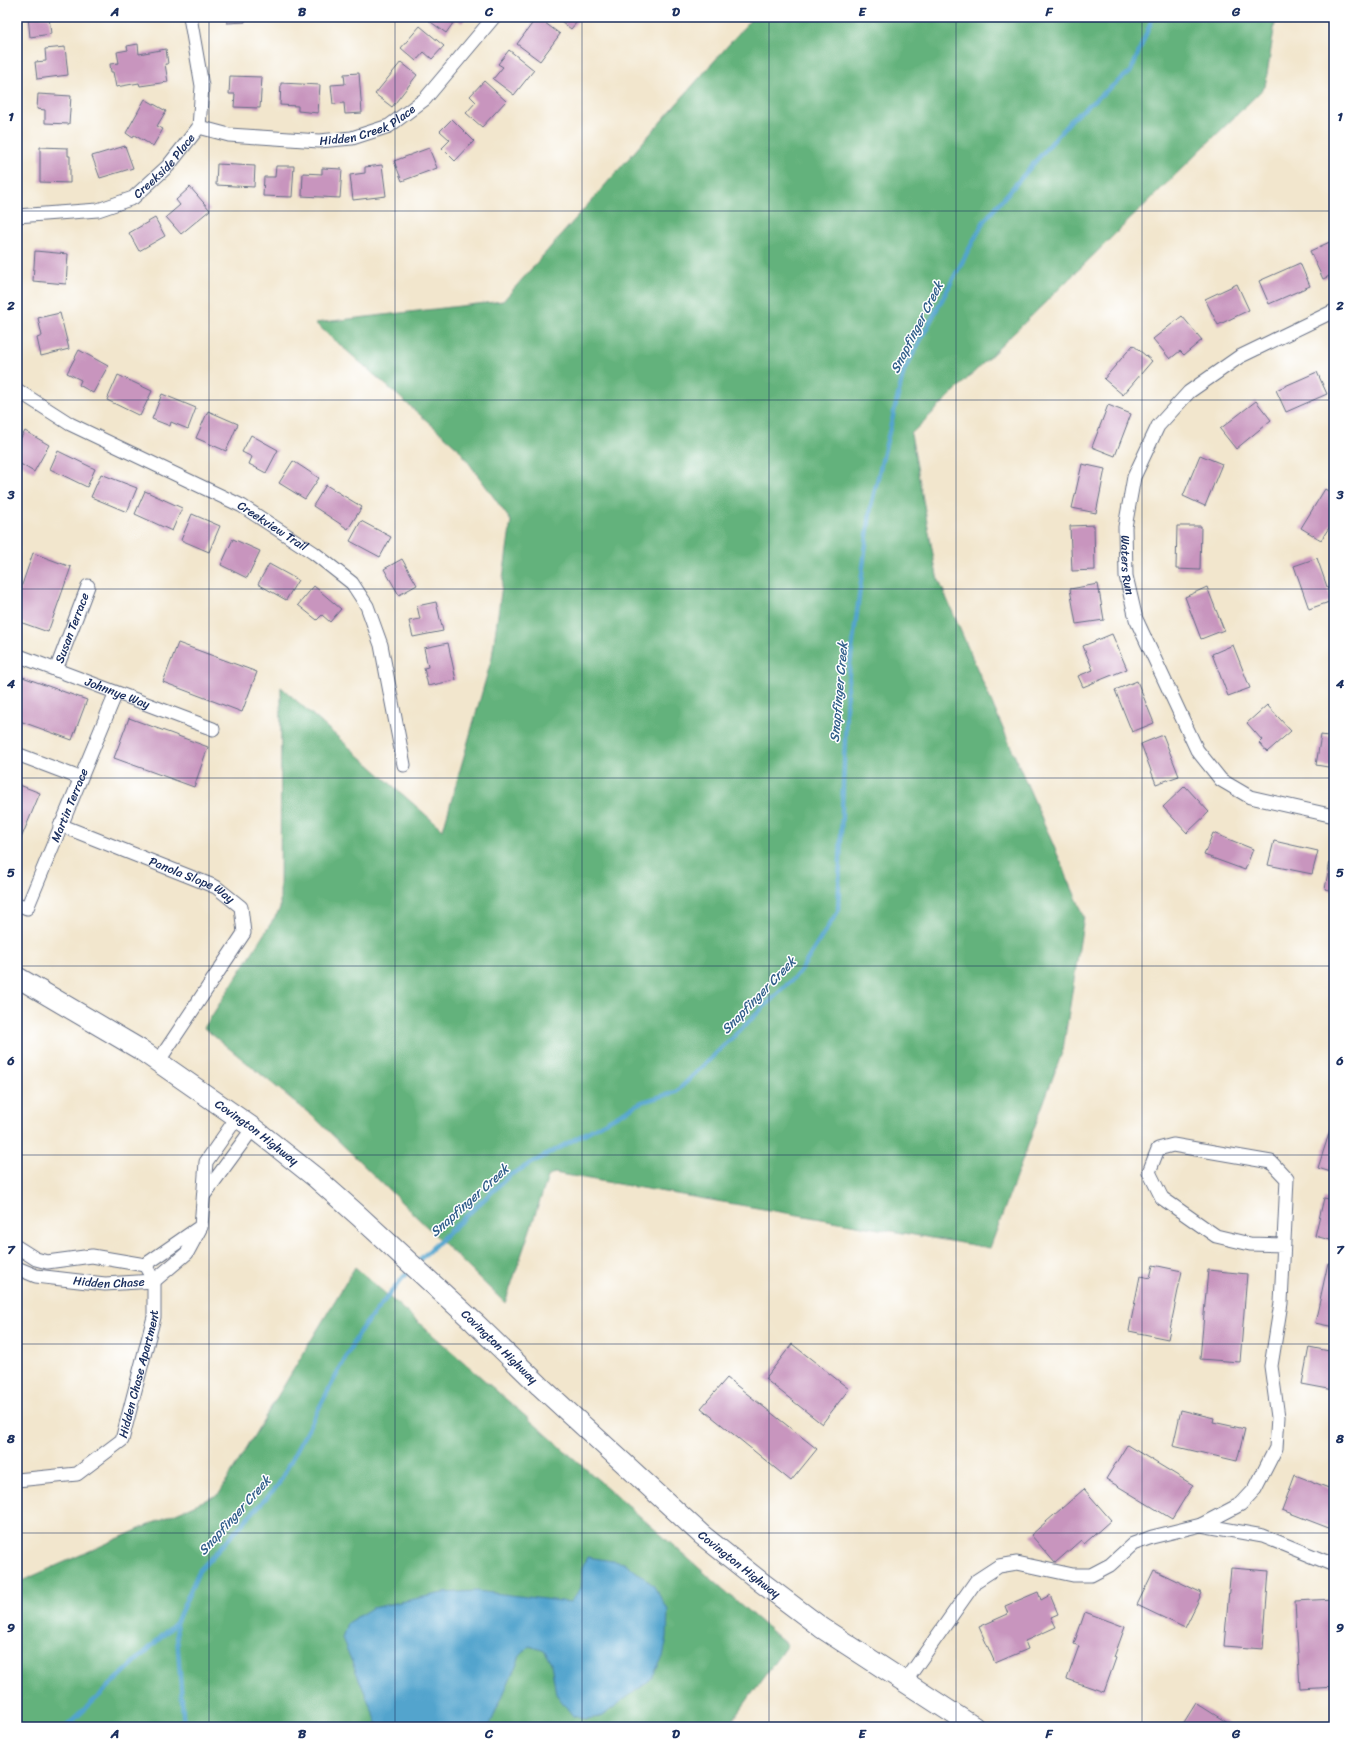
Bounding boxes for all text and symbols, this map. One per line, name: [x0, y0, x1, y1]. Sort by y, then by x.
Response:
text: A: [110, 0, 119, 23]
text: B: [298, 0, 307, 23]
text: C: [484, 0, 494, 23]
text: D: [672, 0, 680, 23]
text: E: [858, 0, 867, 23]
text: F: [1044, 0, 1053, 23]
text: G: [1231, 0, 1241, 23]
street label: Hidden Creek Place: [319, 99, 421, 152]
text: 1: [8, 105, 14, 128]
text: 1: [1337, 105, 1343, 128]
street label: Creekside Place: [128, 128, 201, 204]
water label: Snapfinger Creek: [883, 275, 950, 377]
text: 2: [6, 294, 15, 317]
text: 2: [1335, 294, 1344, 317]
text: 3: [6, 483, 15, 506]
text: 3: [1335, 483, 1344, 506]
street label: Creekview Trail: [234, 494, 313, 558]
street label: Waters Run: [1114, 535, 1141, 598]
street label: Susan Terrace: [49, 589, 96, 667]
water label: Snapfinger Creek: [823, 639, 855, 743]
street label: Johnnye Way: [81, 670, 154, 716]
text: 4: [6, 672, 16, 695]
text: 4: [1335, 672, 1345, 695]
street label: Martin Terrace: [44, 765, 95, 846]
street label: Panola Slope Way: [146, 850, 240, 910]
text: 5: [7, 861, 15, 884]
text: 5: [1336, 861, 1344, 884]
water label: Snapfinger Creek: [715, 950, 803, 1039]
text: 6: [6, 1049, 15, 1072]
text: 6: [1335, 1049, 1344, 1072]
street label: Covington Highway: [210, 1093, 304, 1172]
water label: Snapfinger Creek: [424, 1157, 516, 1243]
text: 7: [7, 1238, 16, 1261]
text: 7: [1336, 1238, 1345, 1261]
street label: Hidden Chase: [72, 1269, 145, 1295]
street label: Covington Highway: [456, 1304, 544, 1390]
street label: Hidden Chase Apartment: [112, 1310, 165, 1441]
text: 8: [6, 1427, 15, 1450]
text: 8: [1335, 1427, 1344, 1450]
water label: Snapfinger Creek: [192, 1469, 278, 1560]
street label: Covington Highway: [693, 1525, 786, 1605]
text: 9: [7, 1616, 15, 1639]
text: 9: [1336, 1616, 1344, 1639]
text: A: [110, 1722, 119, 1744]
text: B: [298, 1722, 307, 1744]
text: C: [484, 1722, 494, 1744]
text: D: [672, 1722, 680, 1744]
text: E: [858, 1722, 867, 1744]
text: F: [1044, 1722, 1053, 1744]
text: G: [1231, 1722, 1241, 1744]

